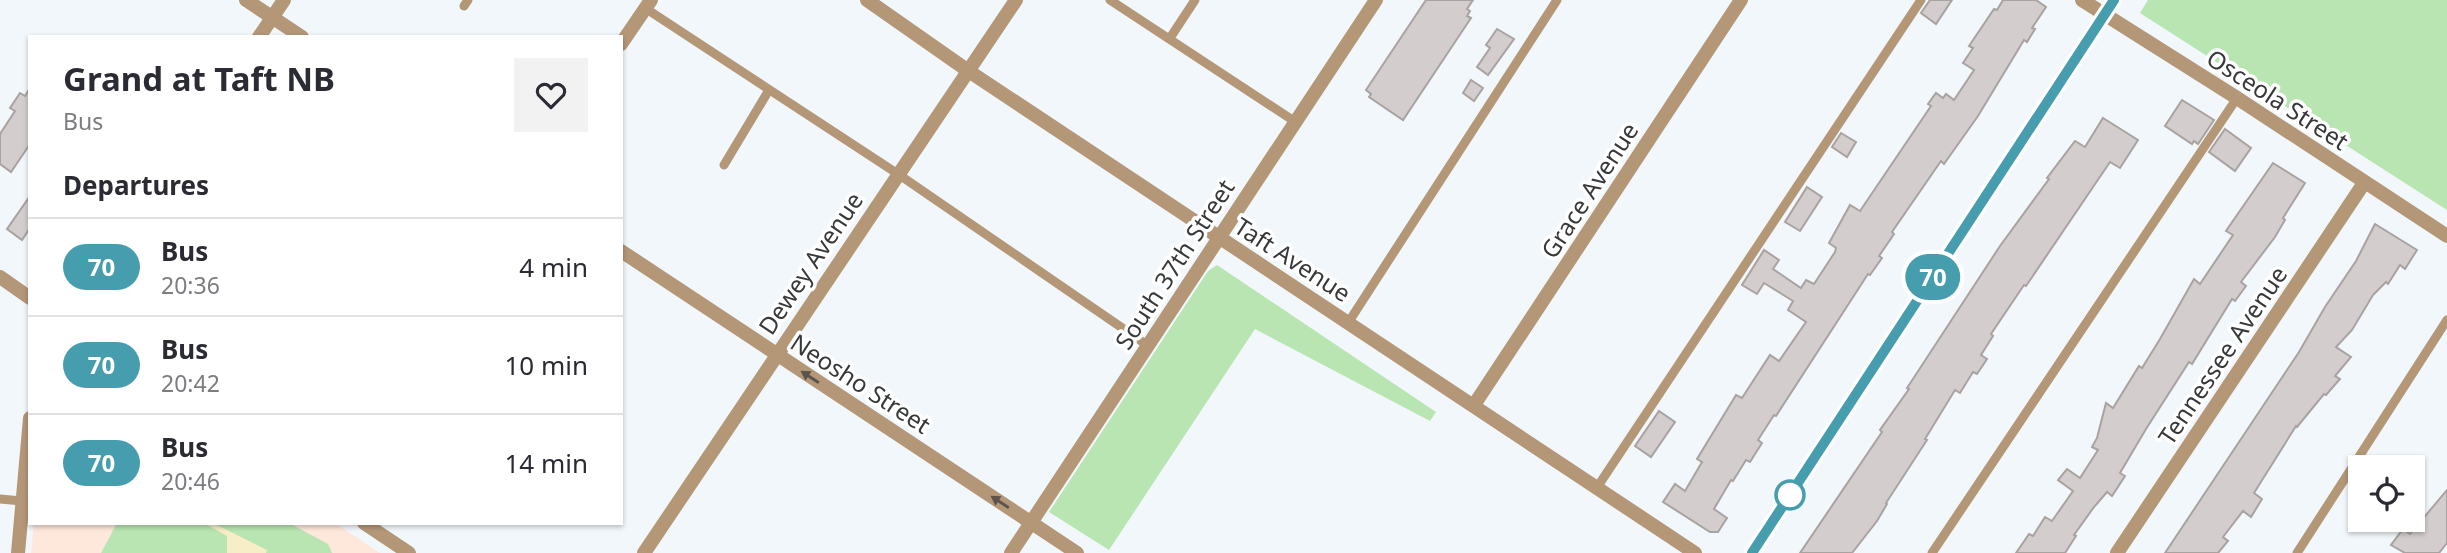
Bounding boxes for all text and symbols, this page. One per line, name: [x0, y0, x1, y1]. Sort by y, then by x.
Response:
street label: Osceola Street: [2201, 41, 2355, 157]
text: Grand at Taft NB: [63, 56, 335, 101]
button: heart: [514, 58, 588, 132]
text: Bus: [63, 105, 103, 137]
street label: Grace Avenue: [1533, 116, 1645, 264]
text: Departures: [63, 167, 209, 203]
street label: South 37th Street: [1107, 172, 1242, 355]
street label: Dewey Avenue: [750, 185, 870, 341]
street label: Taft Avenue: [1229, 209, 1357, 309]
text: Bus: [161, 233, 208, 269]
text: 4 min: [519, 249, 588, 285]
text: 70: [88, 250, 115, 283]
line badge: 70: [1902, 254, 1965, 300]
street label: Tennessee Avenue: [2150, 259, 2294, 451]
text: 70: [1919, 260, 1947, 293]
text: 20:36: [161, 269, 220, 301]
street label: Neosho Street: [785, 325, 938, 441]
text: Bus: [161, 331, 208, 367]
text: 10 min: [504, 347, 588, 383]
text: 70: [88, 348, 115, 381]
text: 20:42: [161, 367, 220, 399]
one-way arrow: [801, 370, 819, 384]
text: Bus: [161, 429, 208, 465]
text: 14 min: [504, 445, 588, 481]
text: 70: [88, 446, 115, 479]
map controls: [2348, 455, 2425, 532]
button: locate: [2348, 455, 2425, 532]
text: 20:46: [161, 465, 220, 497]
unlabelled marker: [1775, 480, 1805, 510]
one-way arrow: [991, 495, 1009, 509]

